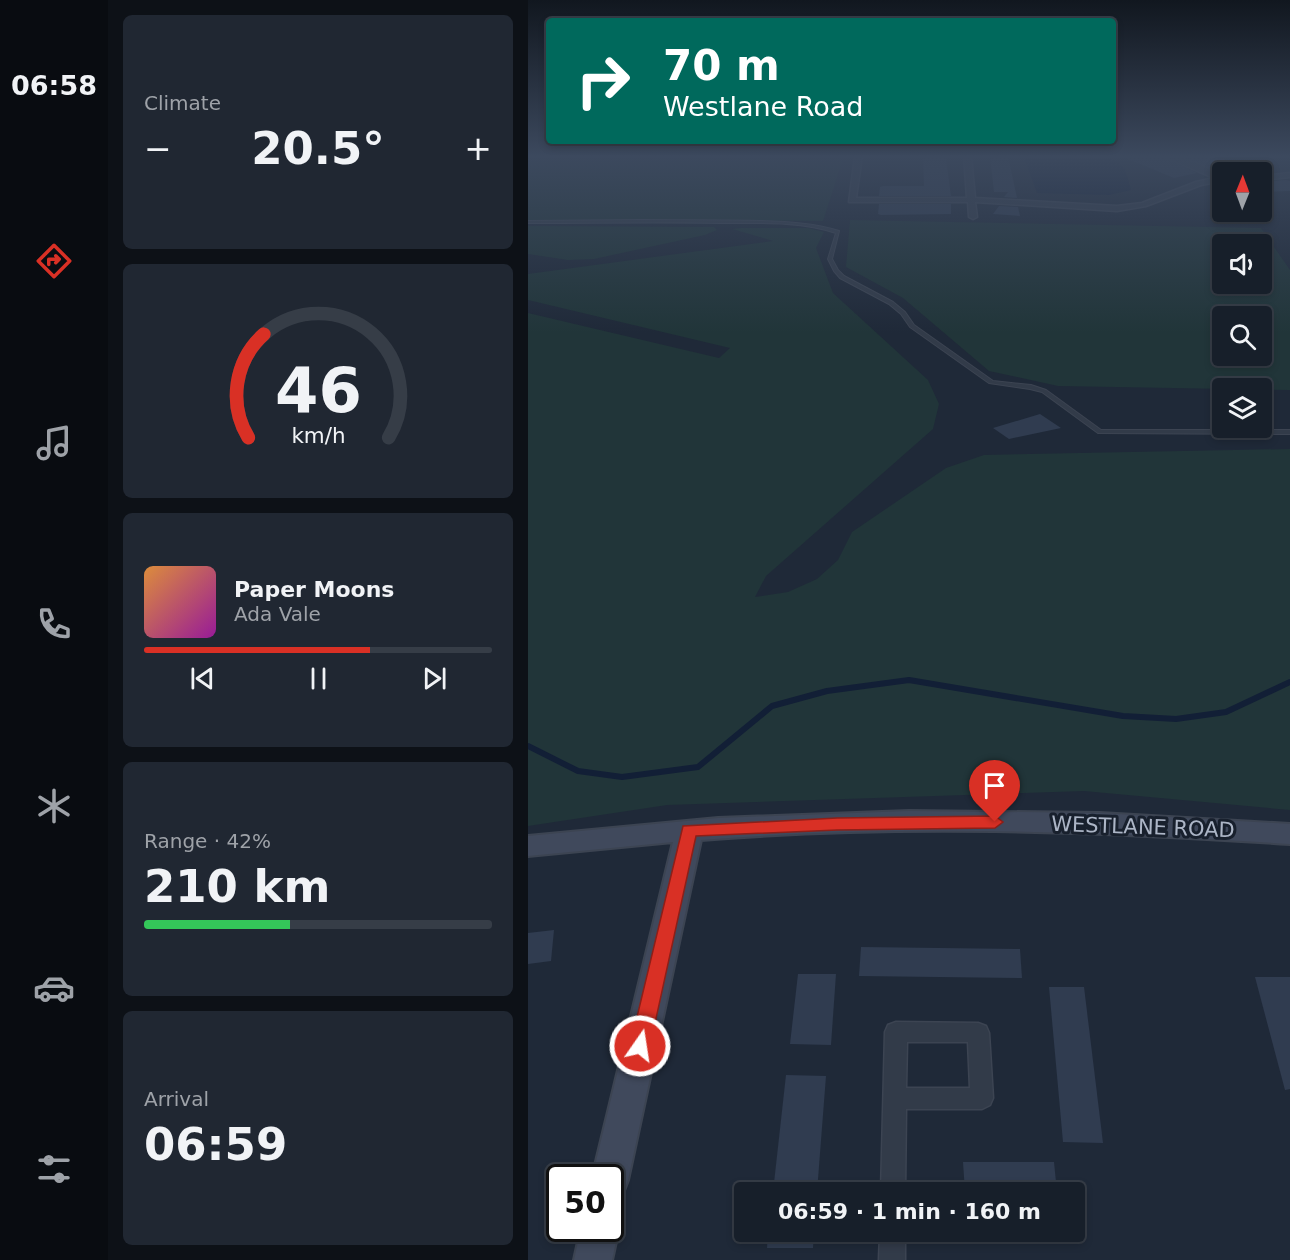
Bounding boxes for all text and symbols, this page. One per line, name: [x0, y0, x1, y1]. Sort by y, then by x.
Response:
text: 70 m: [663, 41, 780, 90]
icon: right: [564, 42, 642, 120]
text: 06:58: [11, 70, 97, 101]
text: Climate: [144, 91, 221, 115]
text: Westlane Road: [663, 91, 863, 122]
text: 20.5°: [251, 122, 385, 175]
text: −: [144, 129, 172, 168]
text: +: [464, 129, 492, 168]
north arrow: [1212, 162, 1272, 222]
map controls: [1212, 162, 1272, 438]
button: sound: [1212, 234, 1272, 294]
icon: directions: [33, 240, 75, 282]
button: search: [1212, 306, 1272, 366]
text: 46: [275, 354, 361, 427]
button: layers: [1212, 378, 1272, 438]
icon: music: [33, 422, 75, 464]
text: km/h: [291, 423, 345, 448]
text: Paper Moons: [234, 577, 394, 602]
text: Ada Vale: [234, 602, 321, 626]
icon: phone: [33, 603, 75, 645]
icon: previous: [186, 662, 219, 695]
icon: pause: [302, 662, 335, 695]
icon: next: [418, 662, 451, 695]
pin: [969, 760, 1020, 822]
icon: arrive: [978, 769, 1011, 802]
icon: climate: [33, 785, 75, 827]
street label: WESTLANE ROAD: [1051, 812, 1235, 842]
text: Range · 42%: [144, 829, 271, 853]
text: 210 km: [144, 860, 330, 913]
icon: car: [33, 967, 75, 1009]
position arrow: [608, 1014, 672, 1078]
text: Arrival: [144, 1087, 209, 1111]
text: 06:59: [144, 1118, 287, 1171]
icon: filters: [33, 1148, 75, 1190]
speed limit sign: 50: [546, 1164, 624, 1242]
text: 06:59 · 1 min · 160 m: [778, 1199, 1041, 1224]

